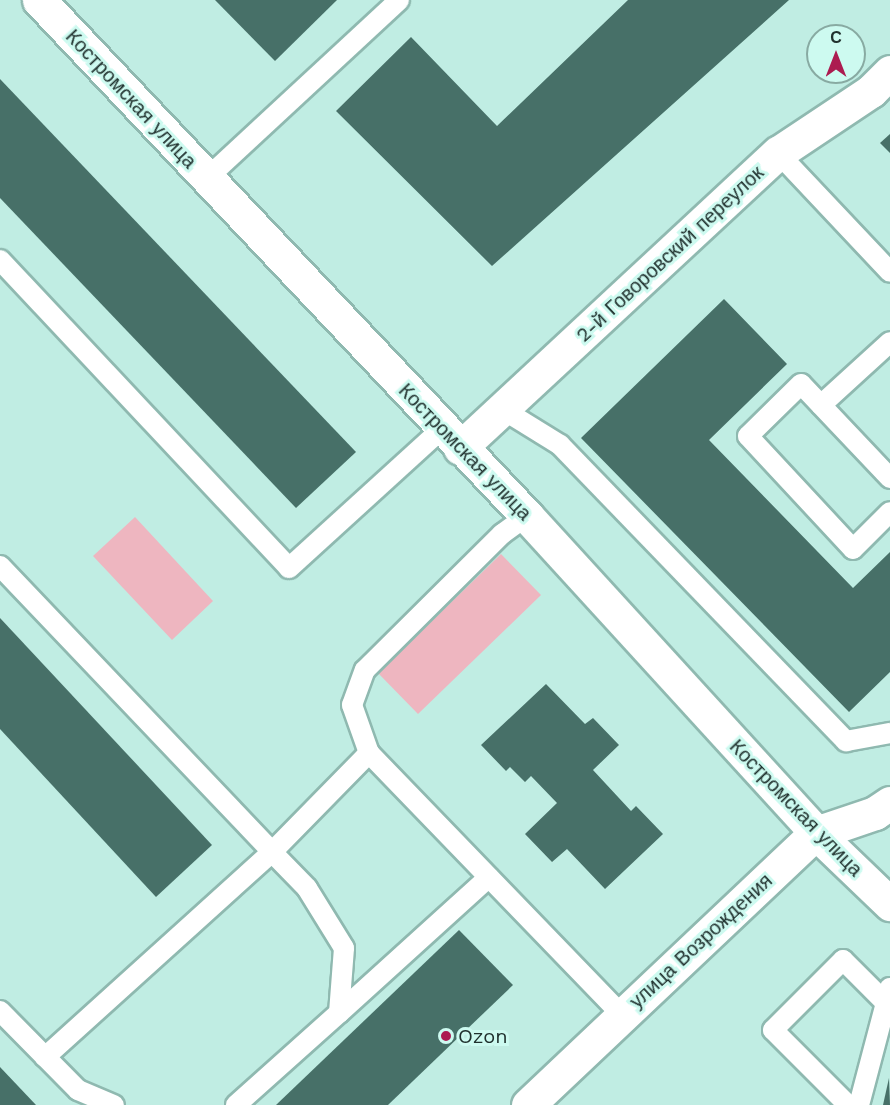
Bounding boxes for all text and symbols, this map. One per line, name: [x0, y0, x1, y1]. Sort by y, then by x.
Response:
north arrow: [806, 24, 866, 84]
street label: Костромская улица: [61, 25, 201, 173]
text: С: [830, 28, 842, 47]
street label: 2-й Говоровский переулок: [571, 161, 769, 347]
street label: Костромская улица: [394, 379, 536, 525]
street label: Костромская улица: [725, 735, 867, 881]
street label: улица Возрождения: [625, 869, 777, 1013]
place label: Ozon: [458, 1024, 508, 1048]
marker: Ozon: [439, 1029, 453, 1043]

